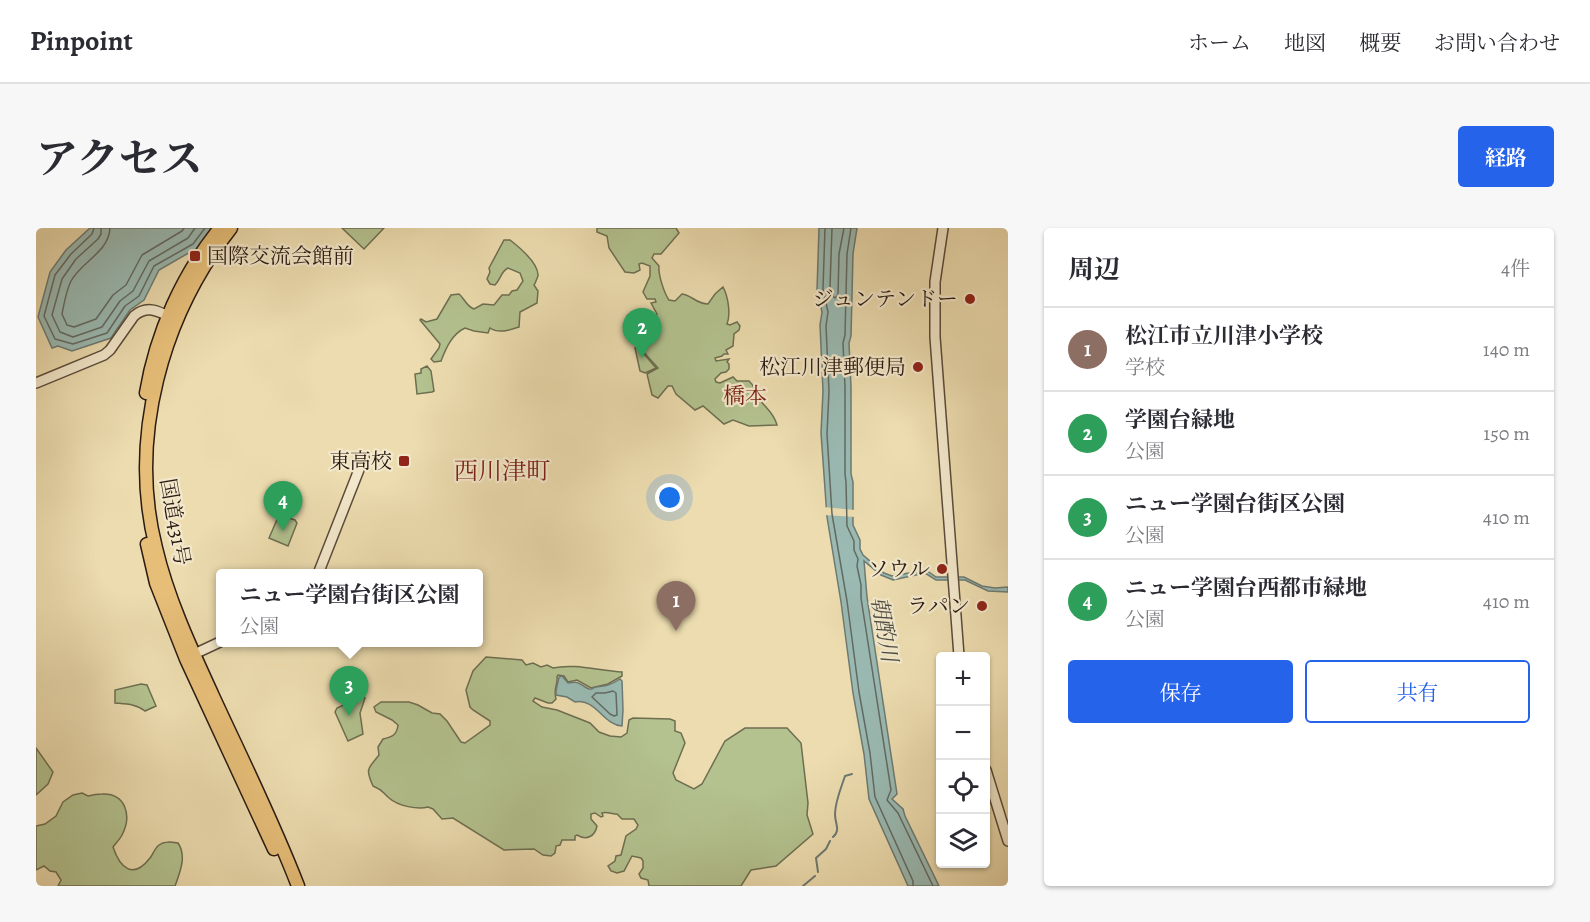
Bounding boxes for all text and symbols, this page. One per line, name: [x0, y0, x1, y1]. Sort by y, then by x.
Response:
text: Pinpoint: [30, 22, 133, 60]
text: ホーム: [1188, 29, 1251, 57]
text: 地図: [1284, 29, 1326, 57]
text: 概要: [1359, 29, 1401, 57]
text: お問い合わせ: [1434, 29, 1560, 57]
button: 経路: [1458, 126, 1554, 187]
text: アクセス: [36, 130, 203, 187]
place label: 国際交流会館前: [207, 242, 354, 270]
marker: 国際交流会館前: [188, 249, 202, 263]
text: 周辺: [1068, 252, 1120, 287]
text: 4件: [1501, 255, 1530, 282]
place label: ジュンテンドー: [812, 285, 958, 313]
marker: ジュンテンドー: [963, 292, 977, 306]
pin: 2: [622, 308, 662, 358]
text: 松江市立川津小学校: [1125, 321, 1323, 351]
text: 1: [1084, 336, 1091, 363]
text: 140 m: [1483, 336, 1530, 363]
place label: 松江川津郵便局: [759, 353, 906, 381]
text: 学校: [1125, 354, 1165, 381]
marker: 松江川津郵便局: [911, 360, 925, 374]
district label: 橋本: [723, 381, 767, 411]
text: 学園台緑地: [1125, 405, 1235, 435]
text: 2: [1083, 420, 1092, 447]
text: 150 m: [1483, 420, 1530, 447]
text: 公園: [1125, 438, 1165, 465]
place label: 東高校: [329, 447, 392, 475]
marker: 東高校: [397, 454, 411, 468]
district label: 西川津町: [454, 455, 550, 487]
street label: 国道431号: [154, 476, 196, 568]
pin: 4: [264, 482, 302, 531]
your location: [655, 483, 684, 512]
text: ニュー学園台街区公園: [1125, 489, 1345, 519]
text: 3: [1083, 504, 1092, 531]
text: 410 m: [1483, 504, 1530, 531]
text: 公園: [1125, 522, 1165, 549]
place label: ソウル: [868, 555, 930, 583]
marker: ソウル: [935, 562, 949, 576]
popup: [216, 569, 483, 647]
text: ニュー学園台西都市緑地: [1125, 573, 1367, 603]
text: ニュー学園台街区公園: [239, 580, 460, 610]
pin: 1: [656, 582, 696, 631]
text: 4: [1083, 588, 1092, 615]
text: 410 m: [1483, 588, 1530, 615]
place label: ラパン: [907, 592, 970, 620]
water label: 朝酌川: [864, 594, 905, 666]
marker: ラパン: [975, 599, 989, 613]
text: 公園: [1125, 606, 1165, 633]
text: 公園: [239, 613, 279, 640]
map controls: [936, 652, 990, 868]
button: +: [936, 652, 990, 706]
button: 保存: [1068, 660, 1293, 723]
button: 共有: [1305, 660, 1530, 723]
pin: 3: [330, 666, 368, 716]
button: −: [936, 706, 990, 760]
button: locate: [936, 760, 990, 814]
button: layers: [936, 814, 990, 868]

